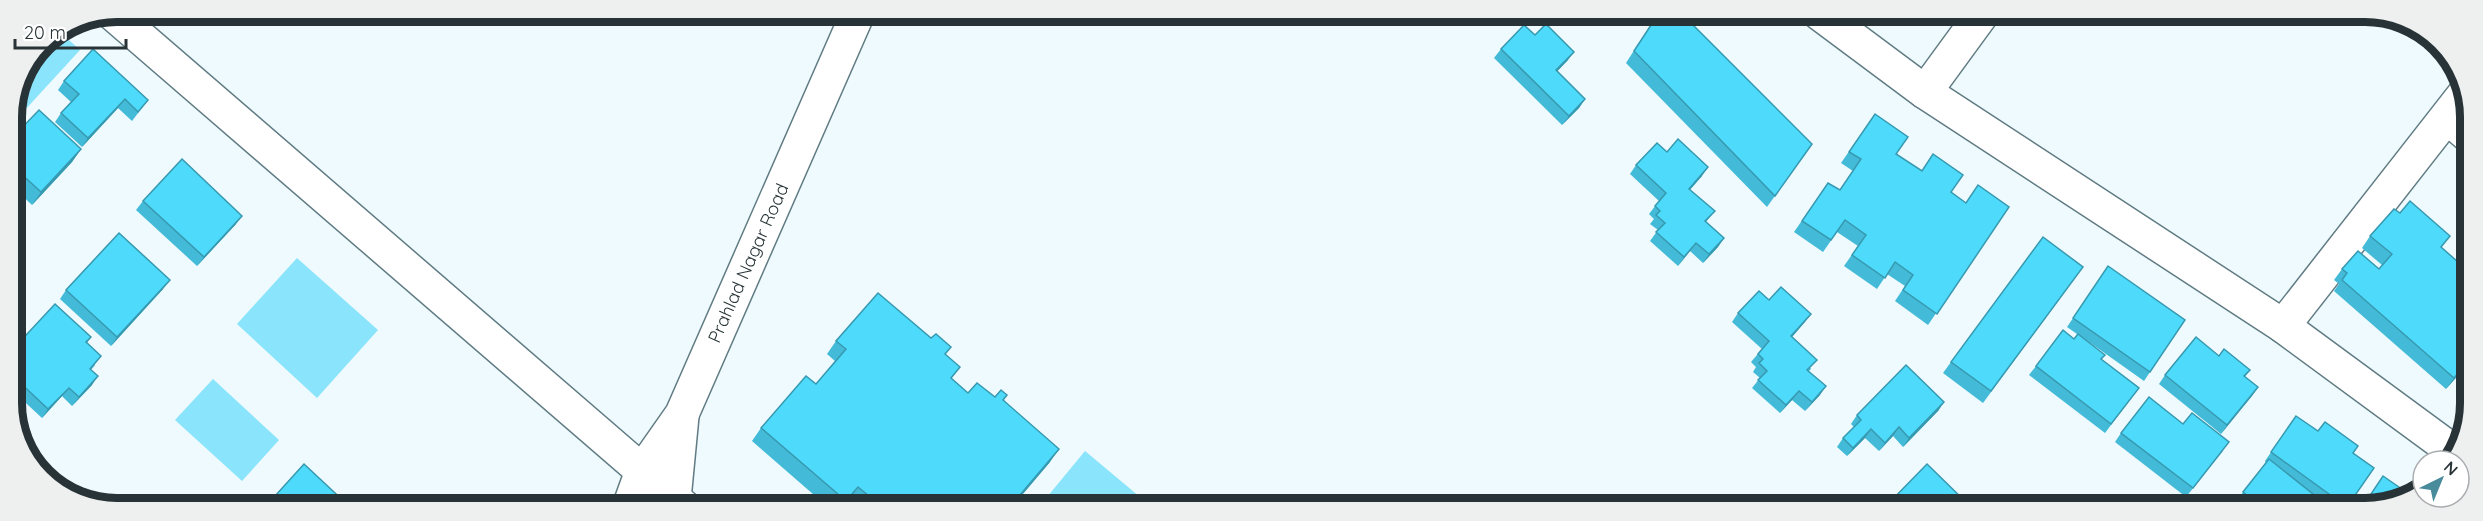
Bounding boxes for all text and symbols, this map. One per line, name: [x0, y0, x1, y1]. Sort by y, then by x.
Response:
scale bar: [15, 12, 126, 50]
text: 20 m: [24, 21, 66, 44]
street label: Prahlad Nagar Road: [703, 180, 793, 346]
north arrow: [2411, 449, 2471, 509]
text: N: [2440, 457, 2462, 479]

